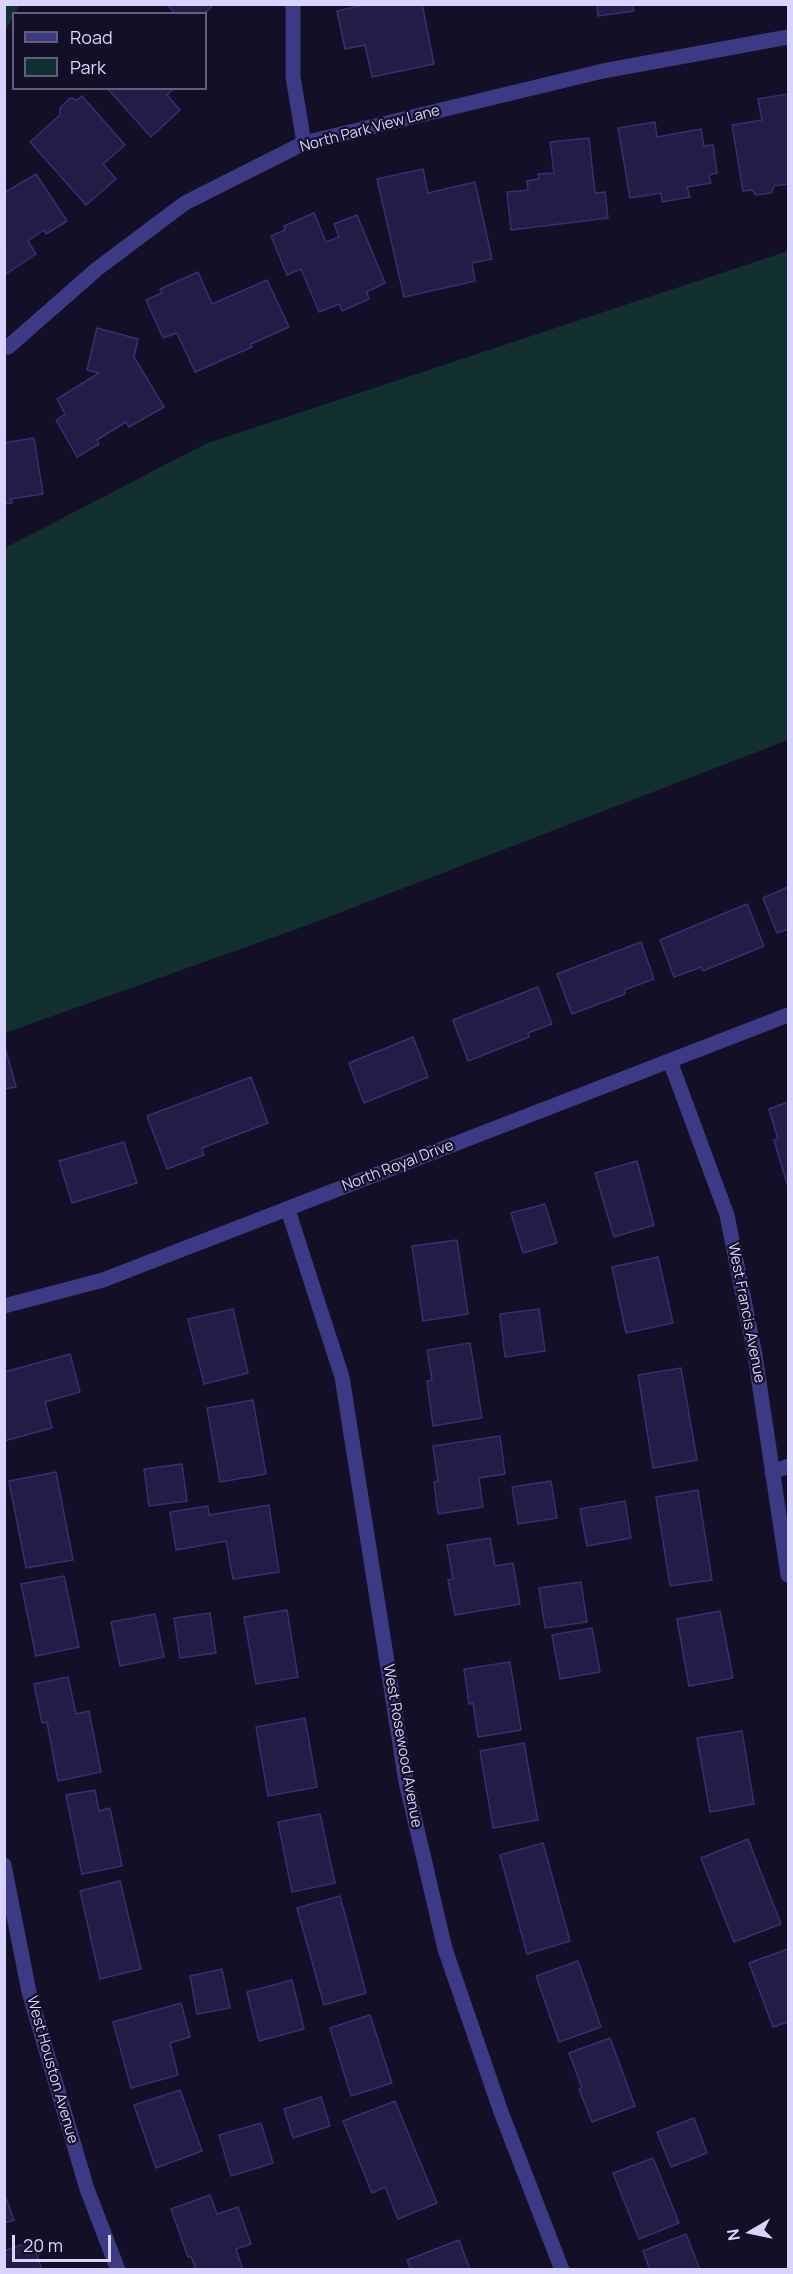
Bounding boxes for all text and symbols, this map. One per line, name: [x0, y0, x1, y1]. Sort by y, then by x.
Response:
legend: [12, 12, 207, 90]
text: Road: [70, 25, 113, 49]
text: Park: [70, 55, 106, 79]
street label: North Park View Lane: [298, 102, 442, 156]
street label: North Royal Drive: [340, 1136, 456, 1196]
street label: West Francis Avenue: [724, 1241, 768, 1385]
street label: West Rosewood Avenue: [379, 1663, 425, 1829]
street label: West Houston Avenue: [22, 1994, 82, 2146]
north arrow: [721, 2202, 781, 2262]
scale bar: [15, 2223, 114, 2261]
text: N: [721, 2227, 745, 2242]
text: 20 m: [23, 2233, 63, 2257]

